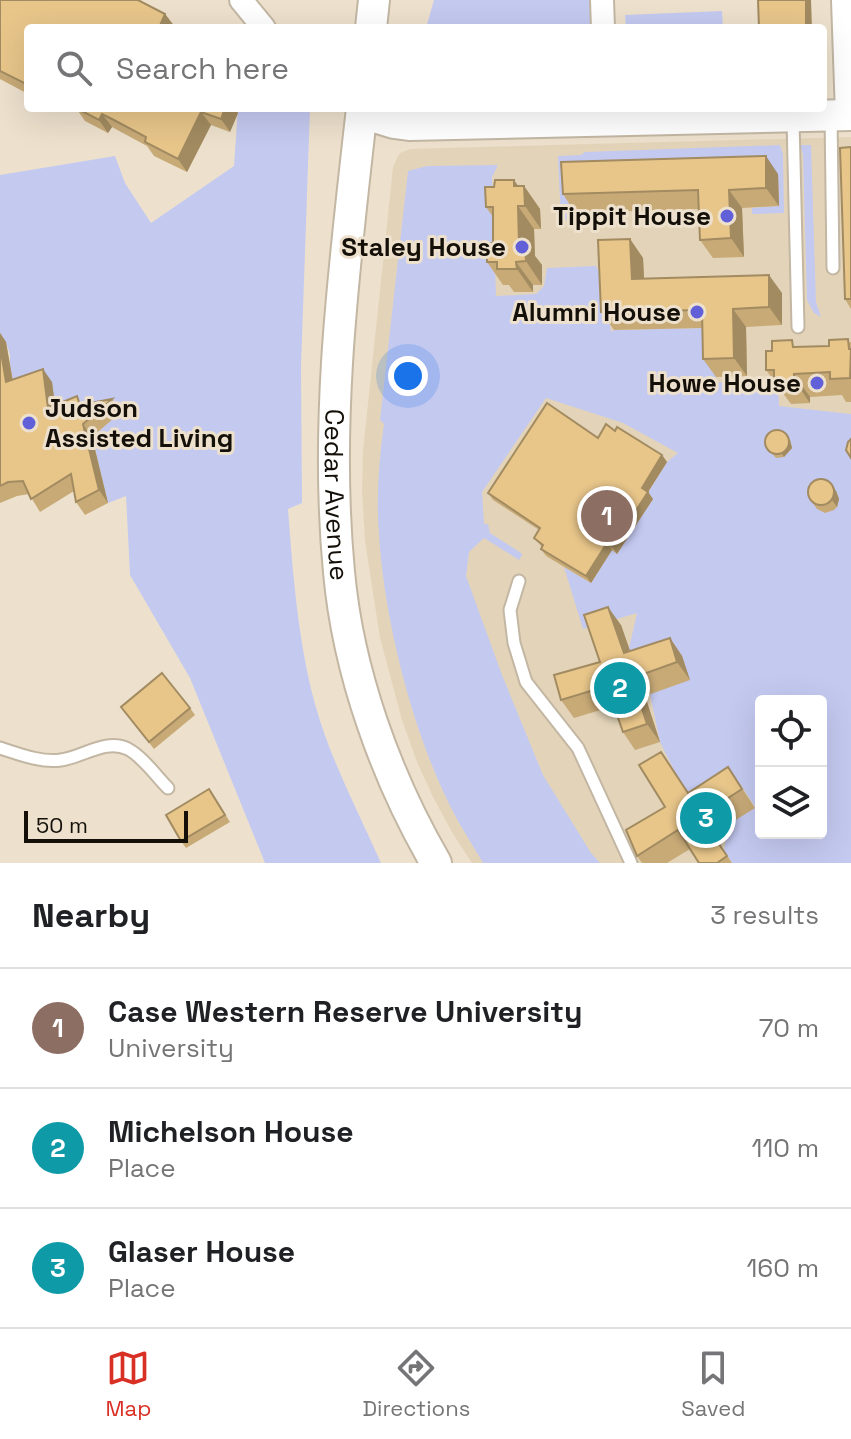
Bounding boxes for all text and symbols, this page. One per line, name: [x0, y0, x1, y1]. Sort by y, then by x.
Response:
search box: [24, 24, 827, 112]
icon: search: [52, 46, 96, 90]
text: Search here: [116, 49, 289, 88]
place label: Tippit House: [553, 199, 711, 233]
marker: Tippit House: [718, 207, 736, 225]
place label: Staley House: [341, 230, 506, 264]
marker: Staley House: [513, 238, 531, 256]
place label: Alumni House: [512, 295, 681, 329]
marker: Alumni House: [688, 303, 706, 321]
your location: [388, 356, 428, 396]
place label: Howe House: [649, 366, 801, 400]
marker: Howe House: [808, 374, 826, 392]
place label: Judson Assisted Living: [45, 391, 233, 455]
street label: Cedar Avenue: [317, 408, 357, 582]
marker: Judson Assisted Living: [20, 414, 38, 432]
pin: 1: [581, 486, 633, 546]
pin: 2: [594, 658, 646, 718]
map controls: [755, 695, 827, 839]
button: locate: [755, 695, 827, 767]
button: layers: [755, 767, 827, 839]
pin: 3: [680, 788, 732, 848]
scale bar: [24, 807, 188, 843]
text: 50 m: [36, 811, 88, 839]
text: Nearby: [32, 894, 150, 937]
text: 3 results: [710, 898, 819, 932]
text: Case Western Reserve University: [108, 992, 582, 1031]
text: 1: [52, 1011, 64, 1045]
text: 70 m: [759, 1011, 819, 1045]
text: University: [108, 1031, 234, 1065]
text: Michelson House: [108, 1112, 354, 1151]
text: 2: [50, 1131, 66, 1165]
text: 110 m: [752, 1131, 819, 1165]
text: Place: [108, 1151, 176, 1185]
text: Glaser House: [108, 1232, 295, 1271]
text: 3: [50, 1251, 66, 1285]
text: 160 m: [747, 1251, 819, 1285]
text: Place: [108, 1271, 176, 1305]
tab: Map: [106, 1346, 151, 1422]
tab: Directions: [362, 1346, 470, 1422]
tab: Saved: [681, 1346, 745, 1422]

